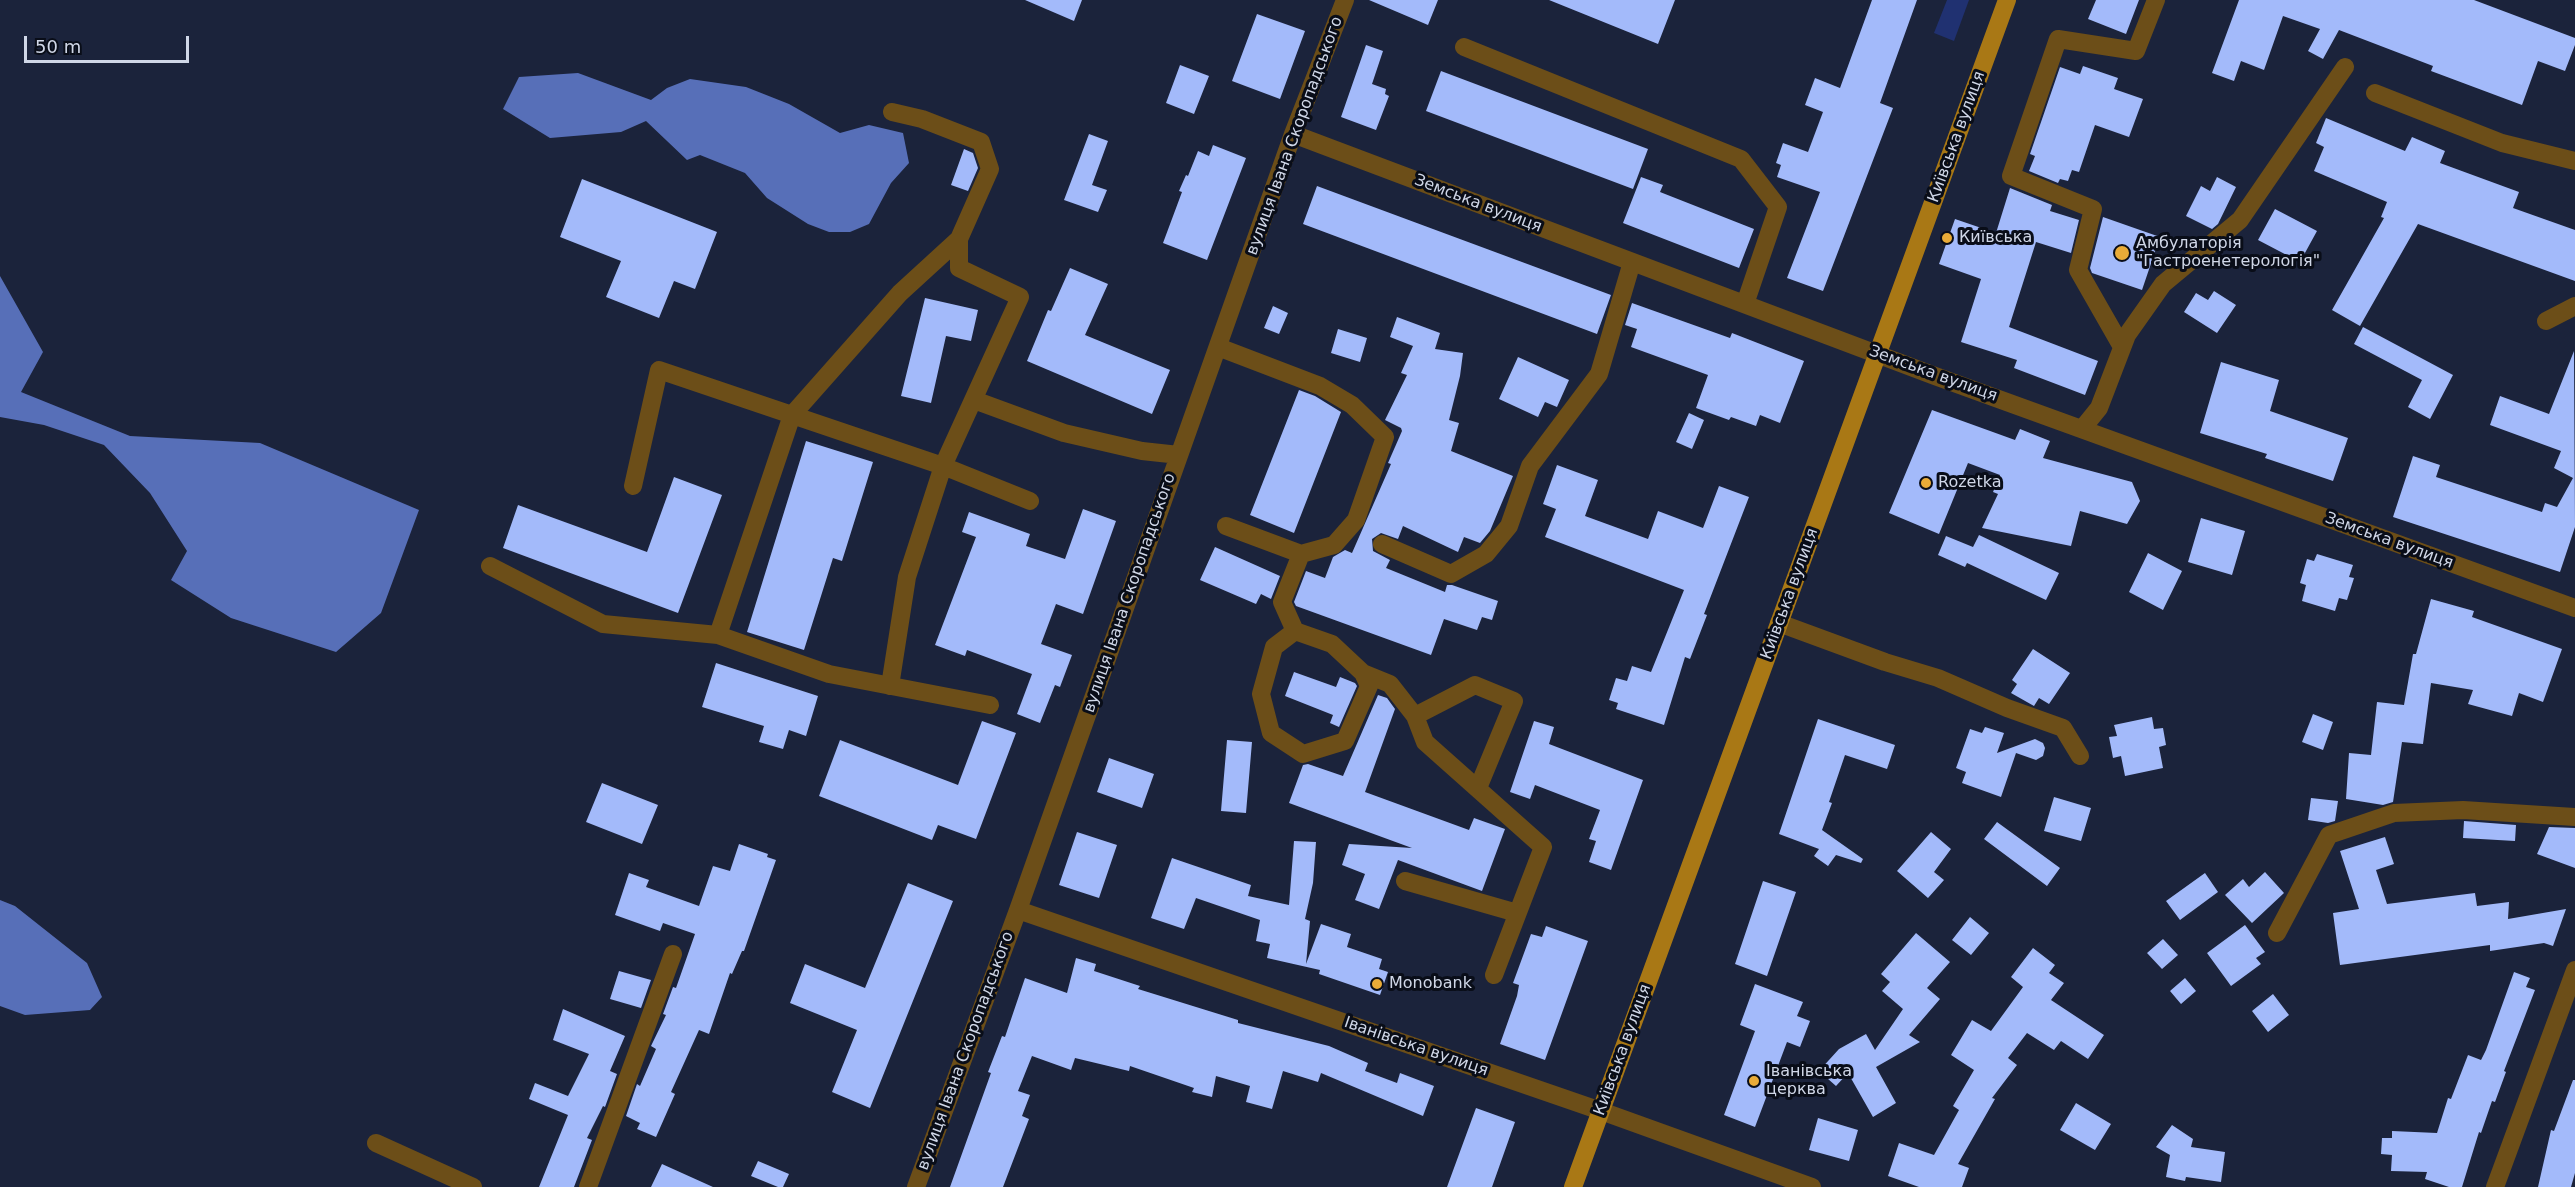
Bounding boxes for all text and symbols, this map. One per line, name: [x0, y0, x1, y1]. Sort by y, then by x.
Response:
street label: вулиця Івана Скоропадського: [1243, 14, 1347, 258]
scale bar: [27, 24, 192, 62]
text: 50 m: [35, 36, 81, 57]
street label: Київська вулиця: [1924, 69, 1990, 205]
street label: Земська вулиця: [1412, 171, 1544, 237]
place label: Київська: [1959, 228, 2032, 248]
marker: Київська: [1940, 231, 1954, 245]
place label: Амбулаторія "Гастроенетерологія": [2136, 234, 2320, 272]
marker: Амбулаторія "Гастроенетерологія": [2113, 244, 2131, 262]
street label: Земська вулиця: [1866, 342, 2000, 406]
street label: вулиця Івана Скоропадського: [1080, 471, 1180, 715]
place label: Rozetka: [1938, 473, 2001, 493]
marker: Rozetka: [1919, 476, 1933, 490]
street label: Земська вулиця: [2322, 509, 2456, 573]
street label: Київська вулиця: [1757, 526, 1823, 662]
street label: вулиця Івана Скоропадського: [914, 929, 1018, 1173]
place label: Monobank: [1389, 974, 1472, 994]
marker: Monobank: [1370, 977, 1384, 991]
street label: Київська вулиця: [1590, 982, 1656, 1118]
street label: Іванівська вулиця: [1341, 1013, 1491, 1081]
place label: Іванівська церква: [1766, 1062, 1852, 1100]
marker: Іванівська церква: [1747, 1074, 1761, 1088]

